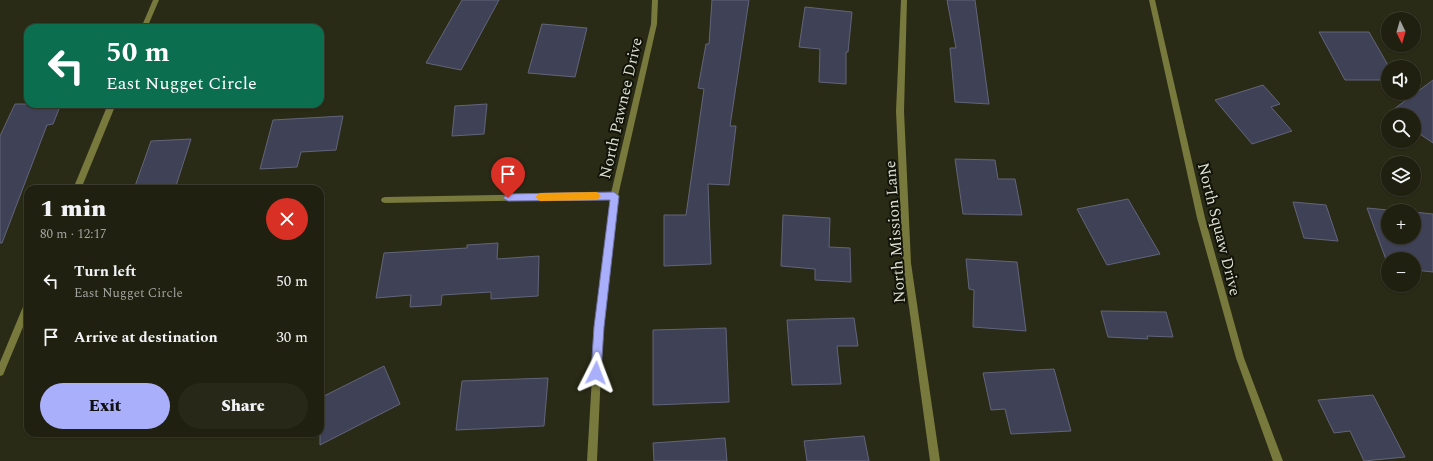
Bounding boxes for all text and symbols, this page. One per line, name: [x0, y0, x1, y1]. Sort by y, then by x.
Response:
north arrow: [1381, 12, 1421, 52]
map controls: [1381, 12, 1421, 292]
text: 50 m: [106, 31, 170, 74]
street label: North Pawnee Drive: [593, 35, 649, 181]
icon: left: [40, 40, 92, 92]
button: sound: [1381, 60, 1421, 100]
text: East Nugget Circle: [106, 70, 257, 97]
button: search: [1381, 108, 1421, 148]
button: layers: [1381, 156, 1421, 196]
pin: [491, 157, 525, 198]
street label: North Mission Lane: [878, 160, 912, 304]
street label: North Squaw Drive: [1191, 160, 1247, 298]
icon: arrive: [497, 163, 519, 185]
text: 1 min: [40, 191, 106, 227]
button: close: [266, 198, 308, 240]
button: +: [1381, 204, 1421, 244]
text: 80 m · 12:17: [40, 224, 106, 244]
button: −: [1381, 252, 1421, 292]
text: Turn left: [74, 260, 136, 283]
icon: left: [40, 270, 62, 292]
text: 50 m: [276, 270, 308, 293]
text: East Nugget Circle: [74, 283, 183, 303]
icon: arrive: [40, 326, 62, 348]
text: Arrive at destination: [74, 326, 218, 349]
text: 30 m: [276, 326, 308, 349]
position arrow: [575, 352, 617, 394]
button: Exit: [40, 383, 170, 429]
button: Share: [178, 383, 308, 429]

